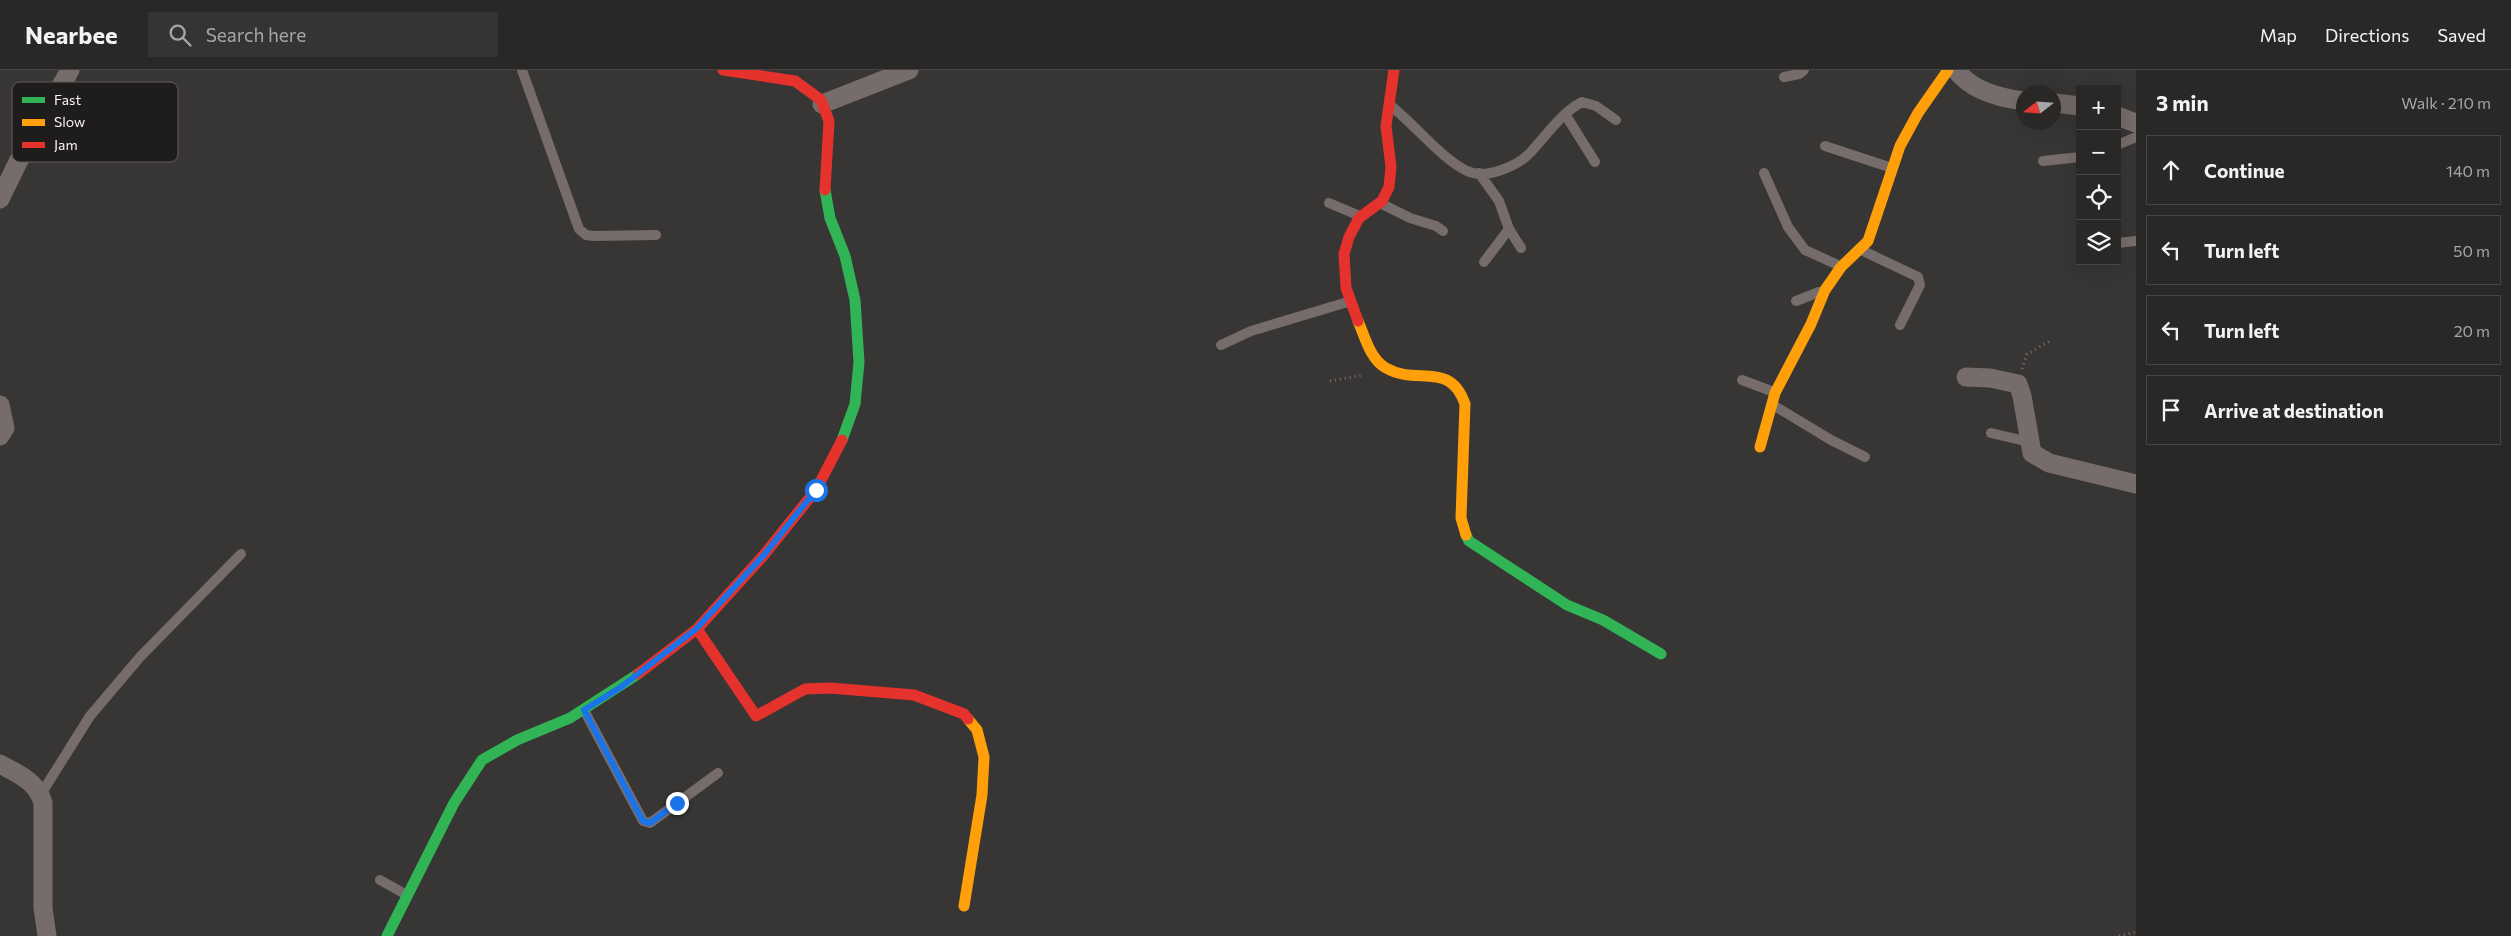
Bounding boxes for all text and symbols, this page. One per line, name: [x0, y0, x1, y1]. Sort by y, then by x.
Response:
search box: [148, 12, 498, 57]
text: Nearbee: [25, 20, 118, 49]
icon: search: [166, 21, 194, 49]
text: Search here: [206, 23, 306, 46]
text: Map: [2260, 24, 2297, 46]
text: Directions: [2325, 24, 2409, 46]
text: Saved: [2437, 24, 2486, 46]
legend: [12, 82, 178, 162]
north arrow: [2016, 85, 2061, 130]
map controls: [2076, 85, 2121, 265]
button: +: [2076, 85, 2121, 130]
text: 3 min: [2156, 90, 2209, 115]
text: Fast: [54, 91, 81, 108]
text: Walk · 210 m: [2401, 93, 2491, 112]
text: Slow: [54, 113, 85, 130]
button: −: [2076, 130, 2121, 175]
text: Jam: [54, 136, 78, 153]
icon: ahead: [2157, 156, 2185, 184]
text: Continue: [2204, 159, 2284, 182]
text: 140 m: [2446, 161, 2490, 180]
button: locate: [2076, 175, 2121, 220]
button: layers: [2076, 220, 2121, 265]
icon: left: [2157, 236, 2185, 264]
text: Turn left: [2204, 239, 2279, 262]
text: 50 m: [2453, 241, 2490, 260]
icon: left: [2157, 316, 2185, 344]
text: Turn left: [2204, 319, 2279, 342]
text: 20 m: [2454, 321, 2490, 340]
icon: arrive: [2157, 396, 2185, 424]
text: Arrive at destination: [2204, 399, 2384, 422]
route start: [805, 479, 828, 502]
route end: [666, 792, 689, 815]

